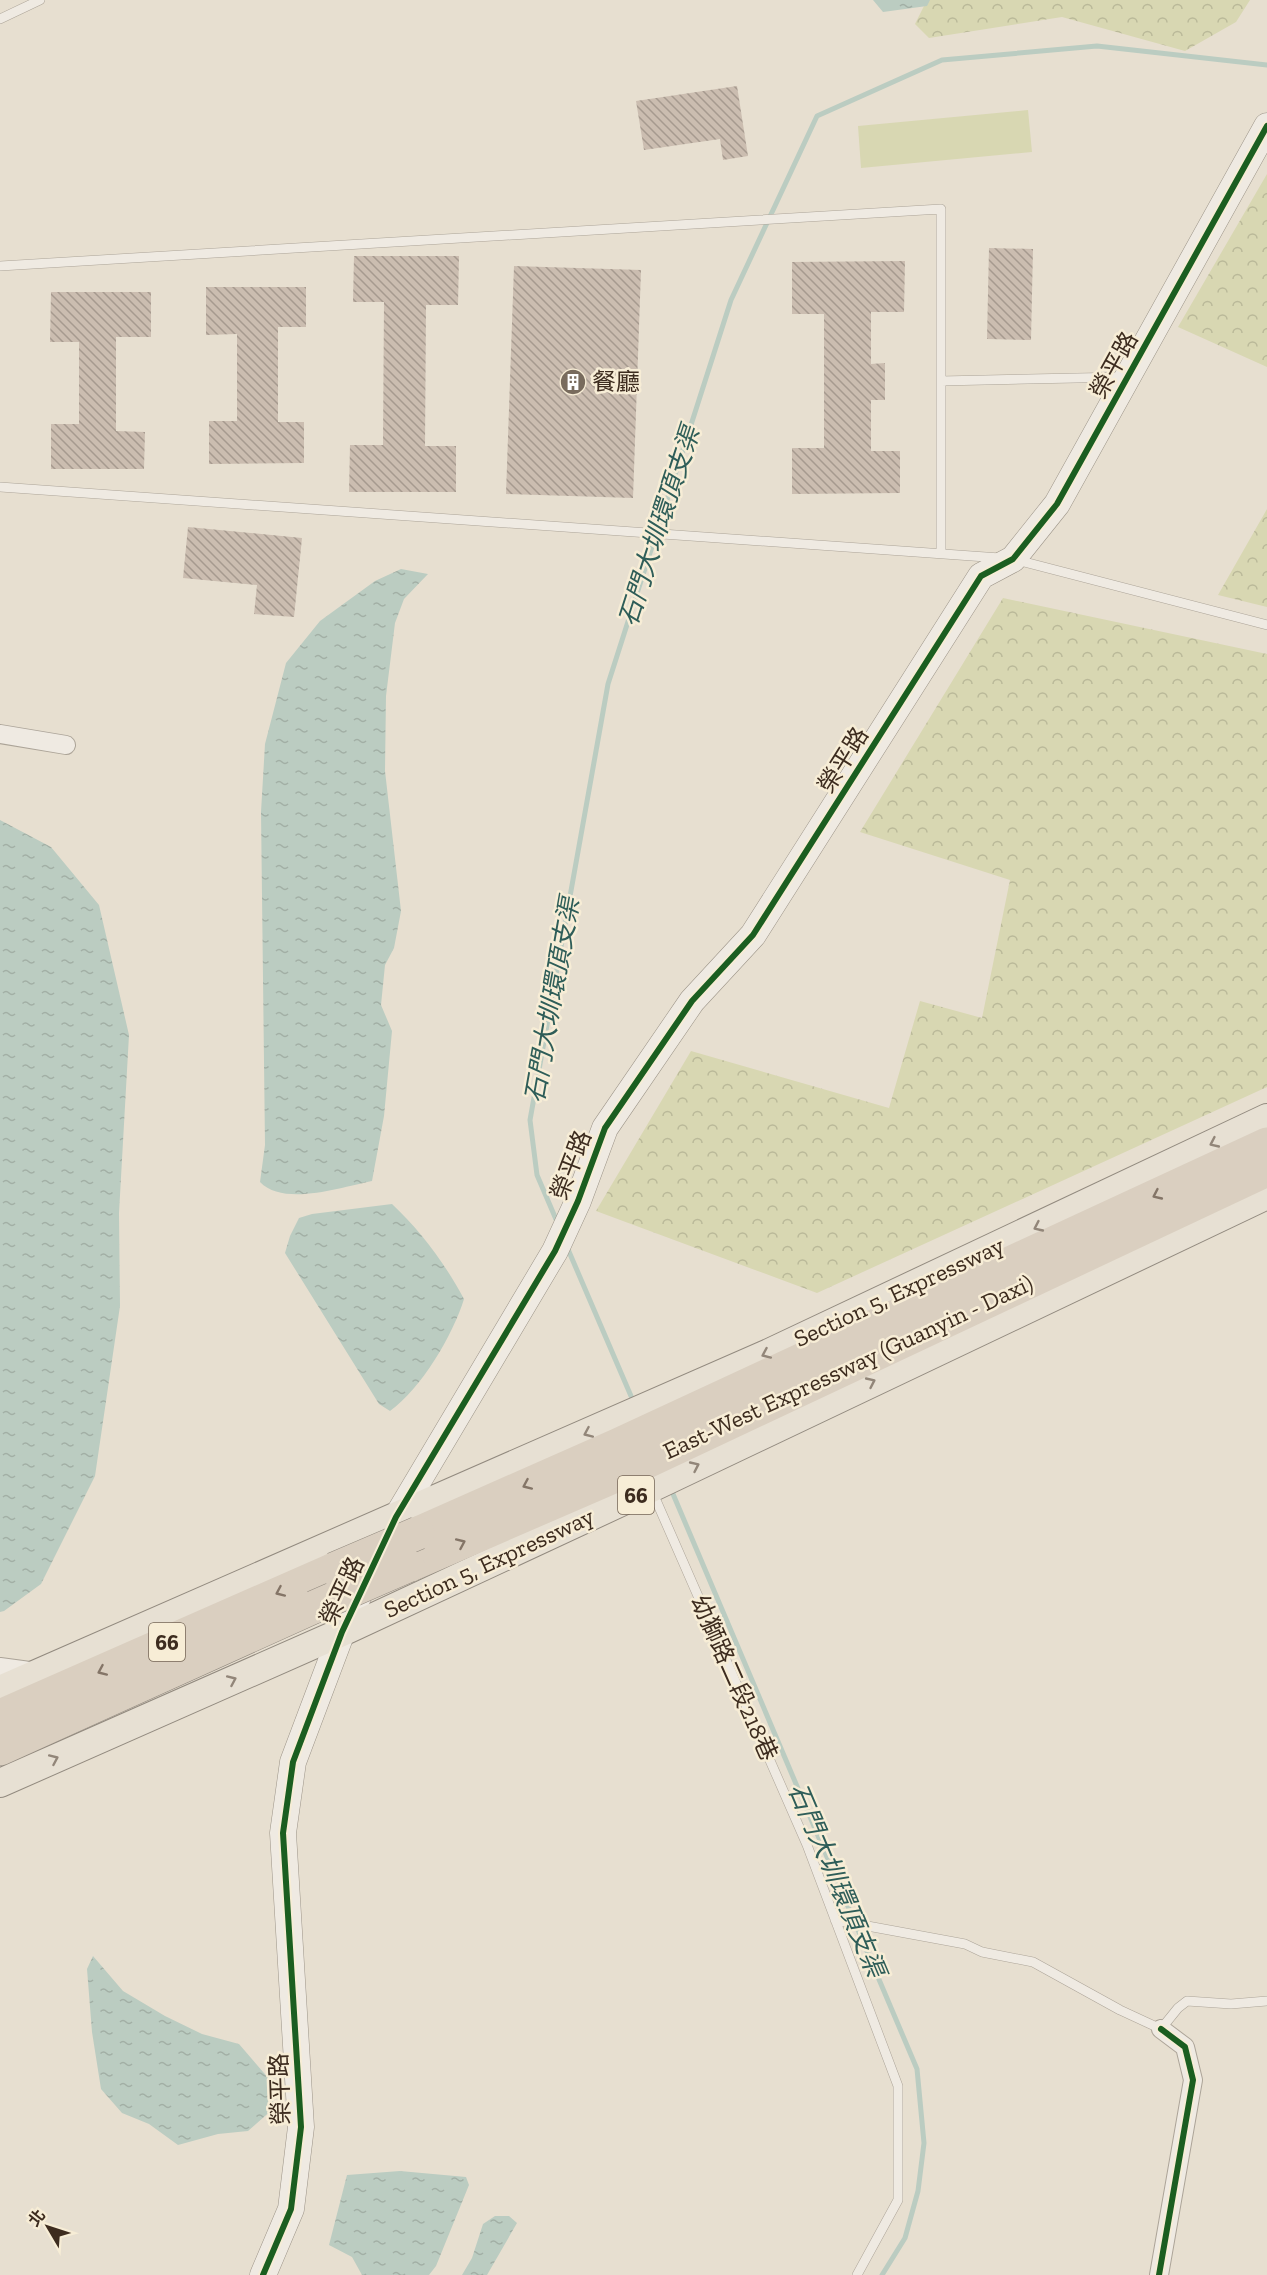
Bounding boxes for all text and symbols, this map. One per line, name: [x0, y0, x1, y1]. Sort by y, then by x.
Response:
street label: 榮平路: [1083, 326, 1144, 403]
building icon: 餐廳: [558, 367, 588, 397]
place label: 餐廳: [592, 367, 640, 396]
water label: 石門大圳環頂支渠: [612, 418, 708, 630]
street label: 榮平路: [811, 722, 874, 798]
water label: 石門大圳環頂支渠: [518, 891, 587, 1105]
street label: 榮平路: [544, 1126, 597, 1204]
one-way arrow: [1210, 1136, 1221, 1148]
one-way arrow: [1152, 1187, 1163, 1199]
one-way arrow: [1033, 1219, 1044, 1231]
street label: Section 5, Expressway: [789, 1230, 1009, 1353]
street label: East-West Expressway (Guanyin - Daxi): [658, 1268, 1037, 1465]
one-way arrow: [762, 1347, 773, 1359]
one-way arrow: [864, 1378, 875, 1390]
one-way arrow: [583, 1426, 594, 1438]
one-way arrow: [688, 1461, 699, 1473]
road number: 66: [618, 1476, 654, 1514]
one-way arrow: [522, 1477, 533, 1489]
street label: Section 5, Expressway: [379, 1501, 599, 1624]
one-way arrow: [455, 1538, 466, 1550]
street label: 榮平路: [313, 1552, 370, 1630]
one-way arrow: [276, 1585, 287, 1597]
street label: 幼獅路二段218巷: [685, 1590, 784, 1765]
road number: 66: [149, 1623, 185, 1661]
one-way arrow: [97, 1664, 108, 1676]
one-way arrow: [226, 1676, 237, 1688]
one-way arrow: [47, 1754, 58, 1766]
water label: 石門大圳環頂支渠: [782, 1778, 894, 1986]
street label: 榮平路: [264, 2053, 295, 2126]
north arrow: [18, 2197, 78, 2257]
text: 北: [24, 2206, 49, 2230]

